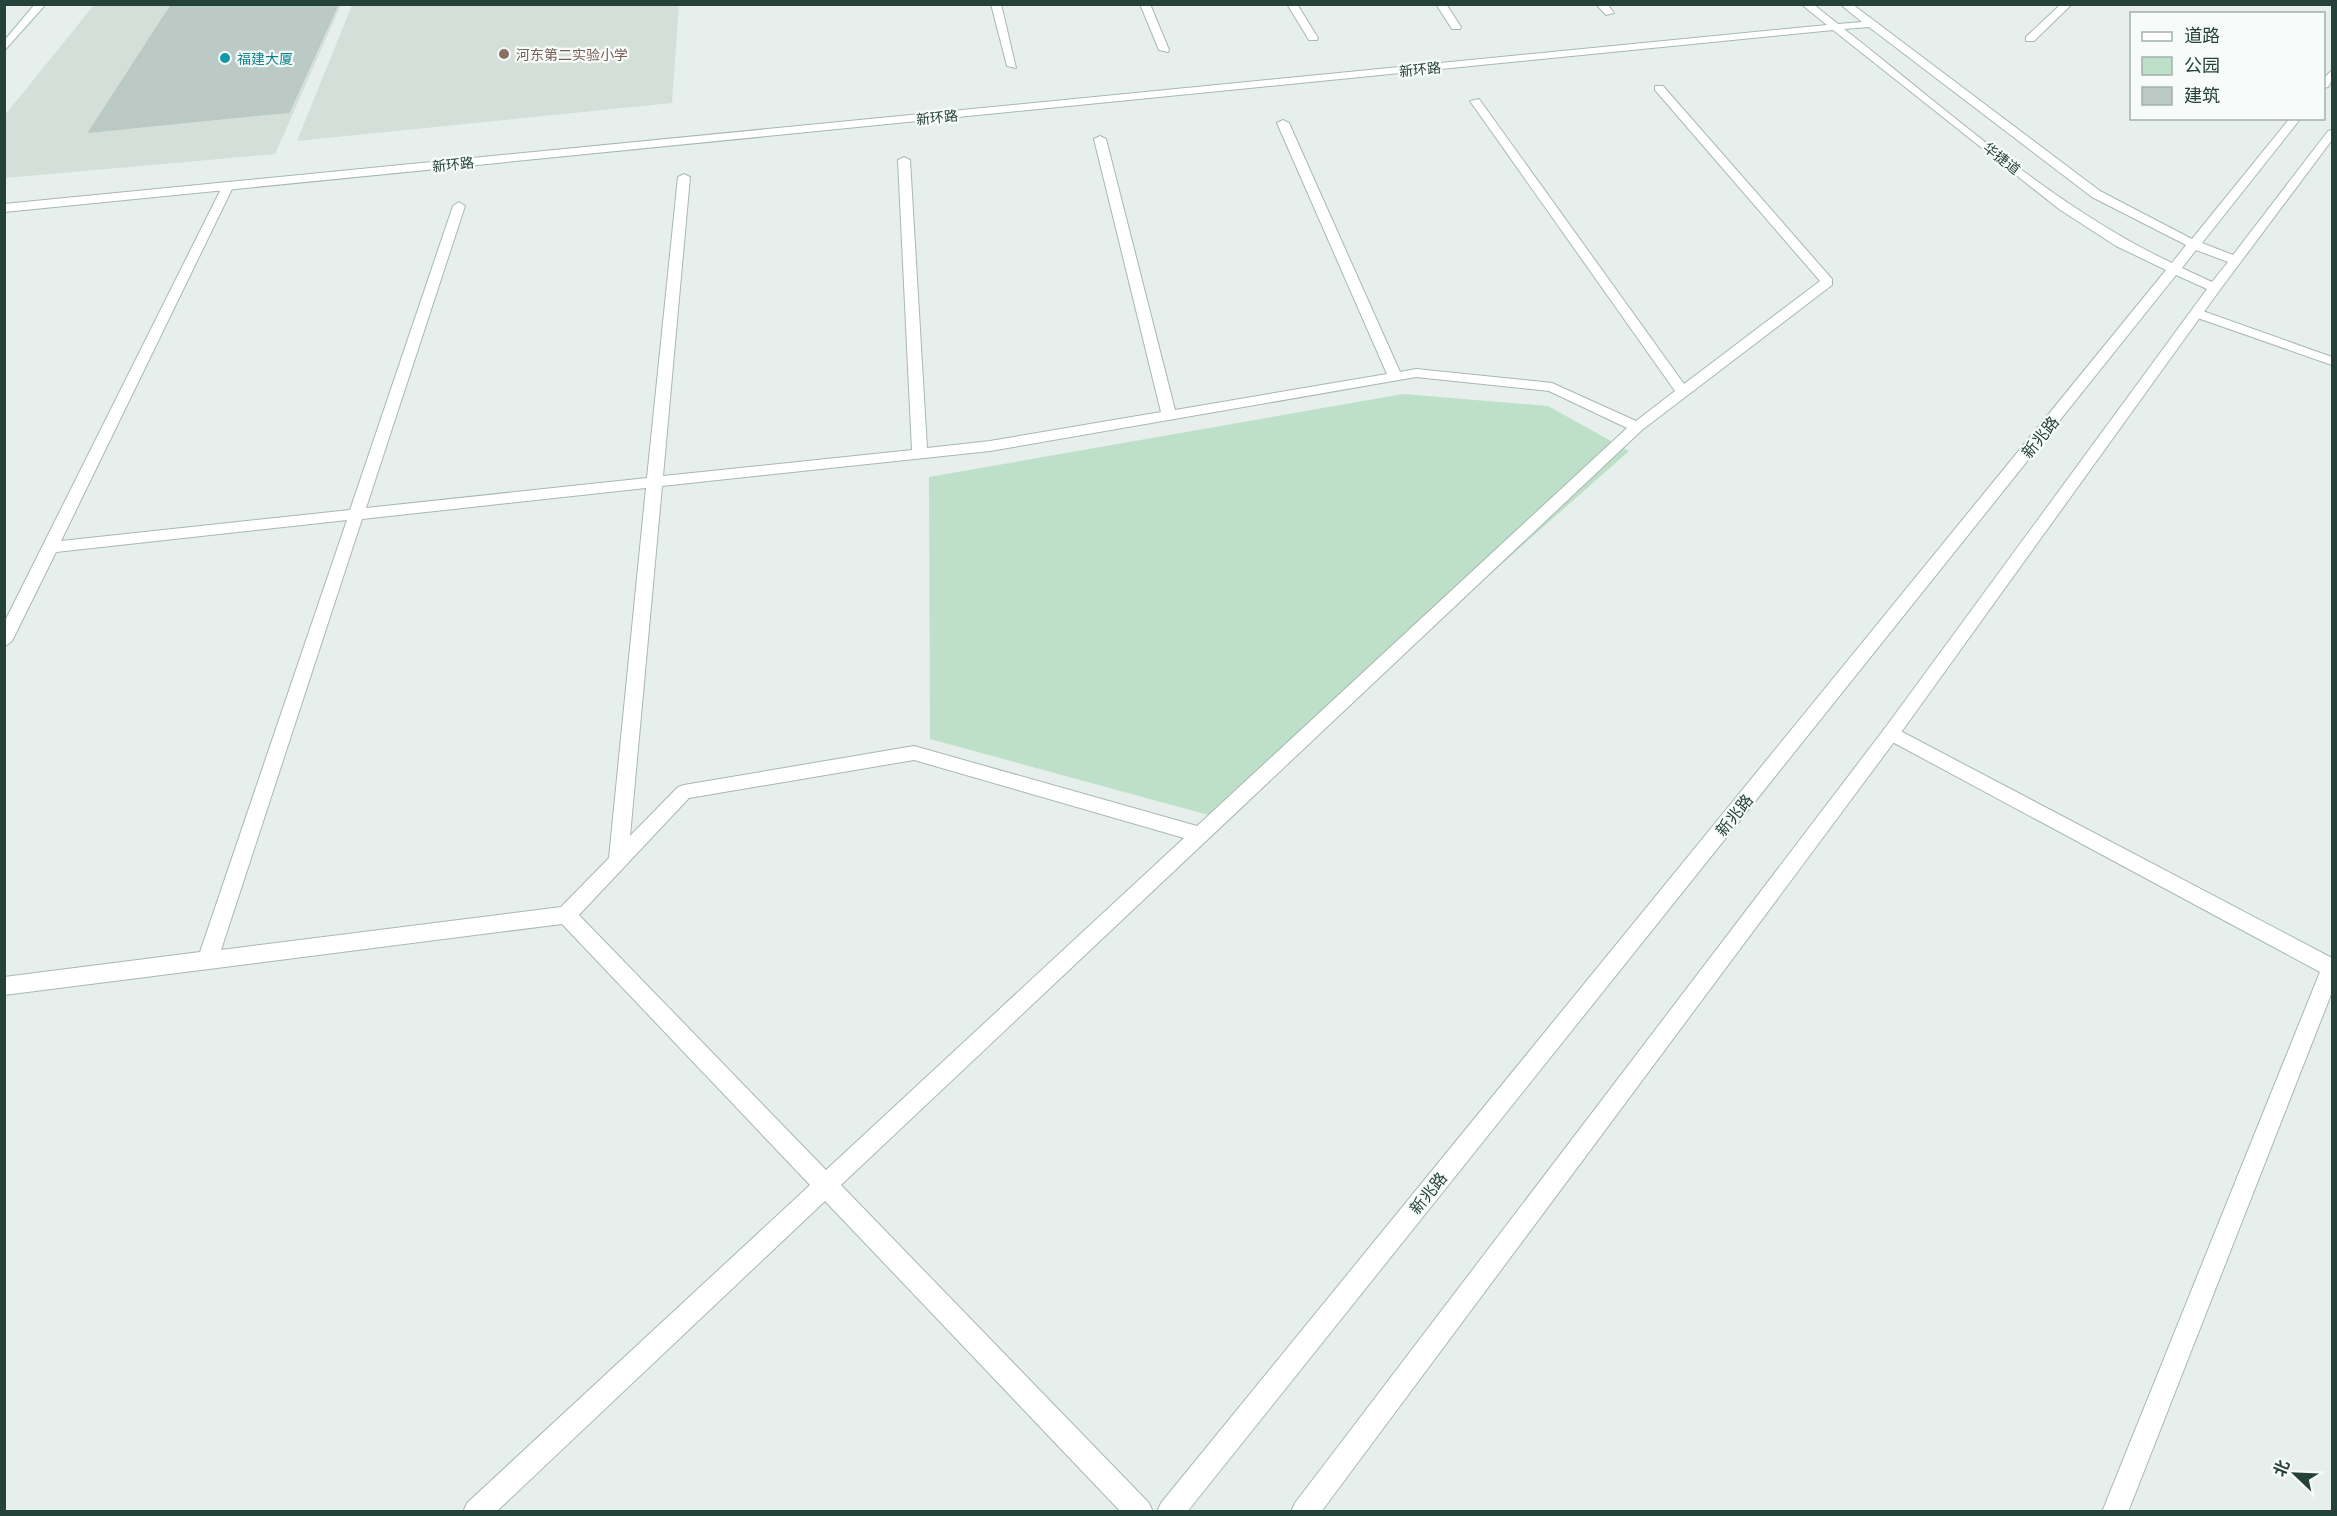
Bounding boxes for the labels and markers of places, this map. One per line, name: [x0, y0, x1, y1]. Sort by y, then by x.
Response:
place label: 河东第二实验小学: [516, 45, 628, 64]
marker: 河东第二实验小学: [497, 47, 511, 61]
place label: 福建大厦: [237, 49, 293, 68]
marker: 福建大厦: [218, 51, 232, 65]

